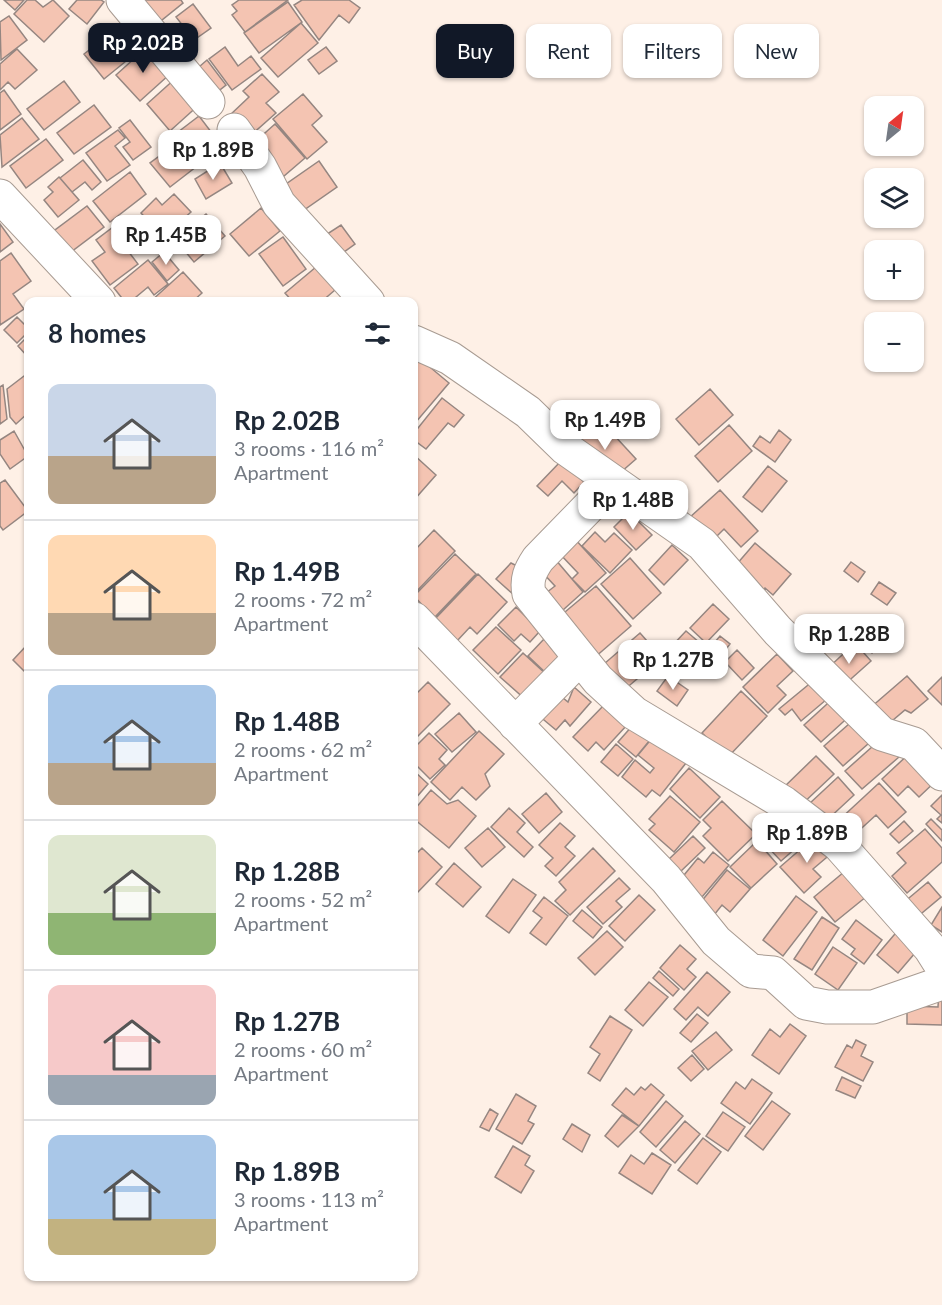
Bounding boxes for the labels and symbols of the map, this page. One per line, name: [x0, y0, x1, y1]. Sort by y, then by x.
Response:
pin: Rp 2.02B: [81, 23, 205, 74]
north arrow: [864, 96, 924, 156]
pin: Rp 1.89B: [151, 130, 275, 181]
pin: Rp 1.45B: [104, 215, 228, 266]
pin: Rp 1.49B: [543, 400, 667, 451]
pin: Rp 1.48B: [571, 480, 695, 531]
pin: Rp 1.28B: [787, 614, 911, 665]
pin: Rp 1.27B: [611, 640, 735, 691]
pin: Rp 1.89B: [745, 813, 869, 864]

